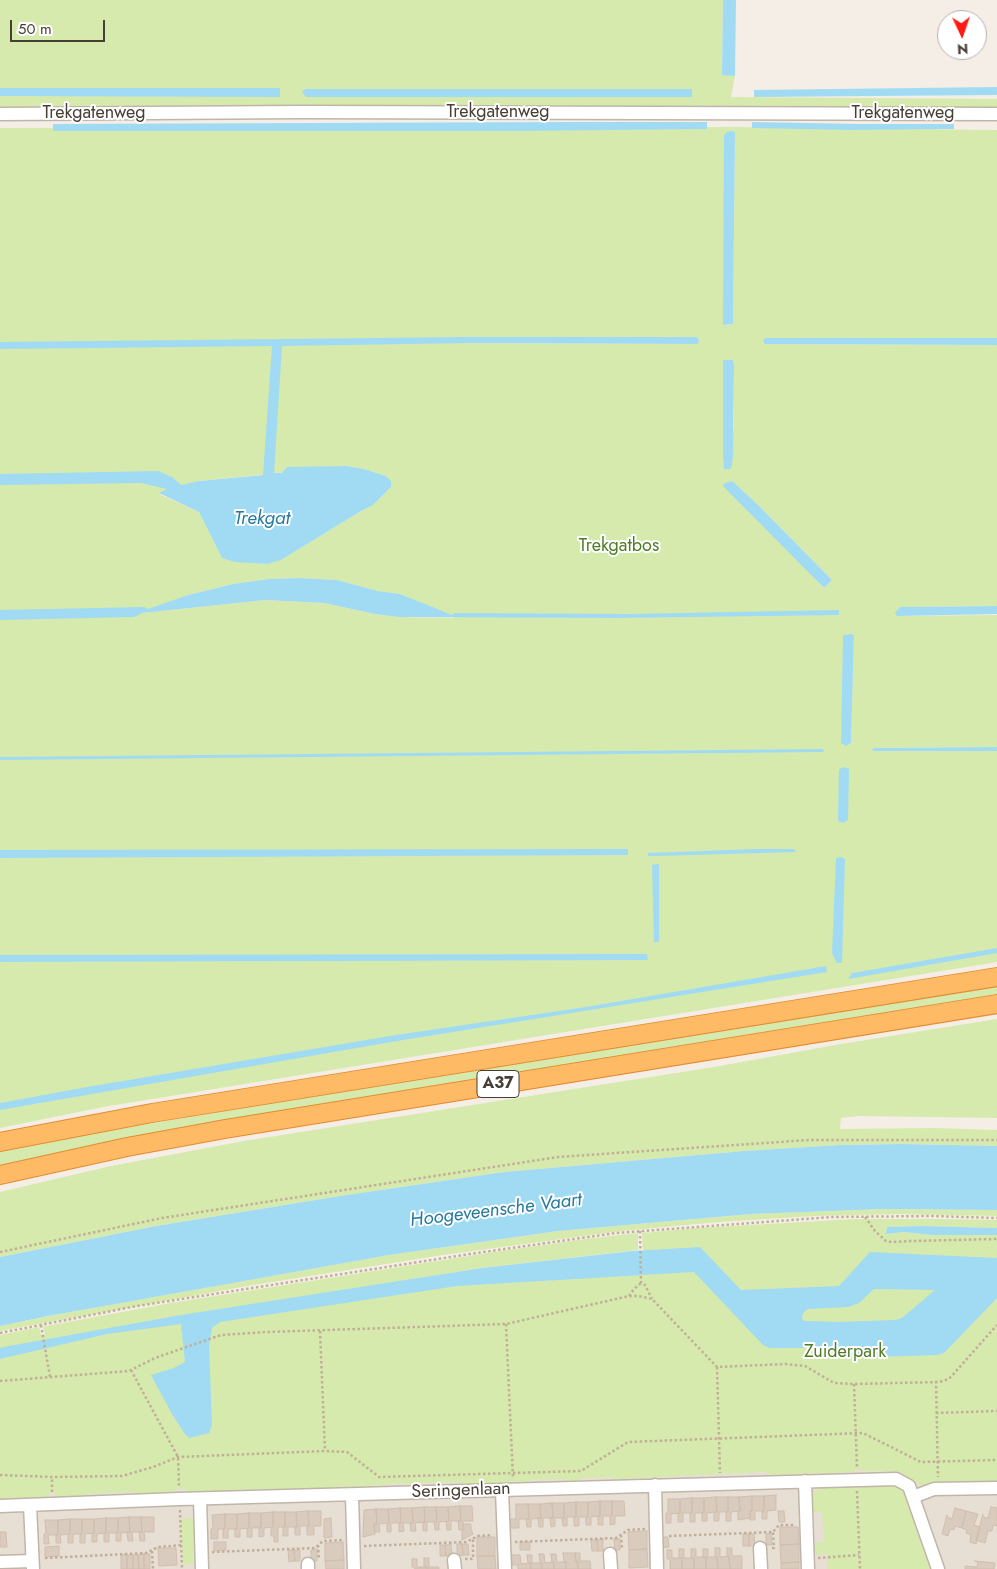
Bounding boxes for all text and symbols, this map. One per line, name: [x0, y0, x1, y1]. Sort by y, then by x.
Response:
scale bar: [12, 10, 108, 42]
north arrow: [937, 10, 987, 60]
text: 50 m: [18, 18, 52, 40]
text: N: [957, 39, 969, 59]
street label: Trekgatenweg: [446, 102, 550, 124]
street label: Trekgatenweg: [42, 103, 146, 125]
street label: Trekgatenweg: [851, 103, 955, 125]
water label: Trekgat: [234, 508, 290, 530]
park label: Trekgatbos: [579, 536, 659, 558]
road number: A37: [477, 1070, 519, 1098]
water label: Hoogeveensche Vaart: [409, 1189, 583, 1233]
park label: Zuiderpark: [804, 1342, 886, 1364]
street label: Seringenlaan: [411, 1478, 511, 1504]

